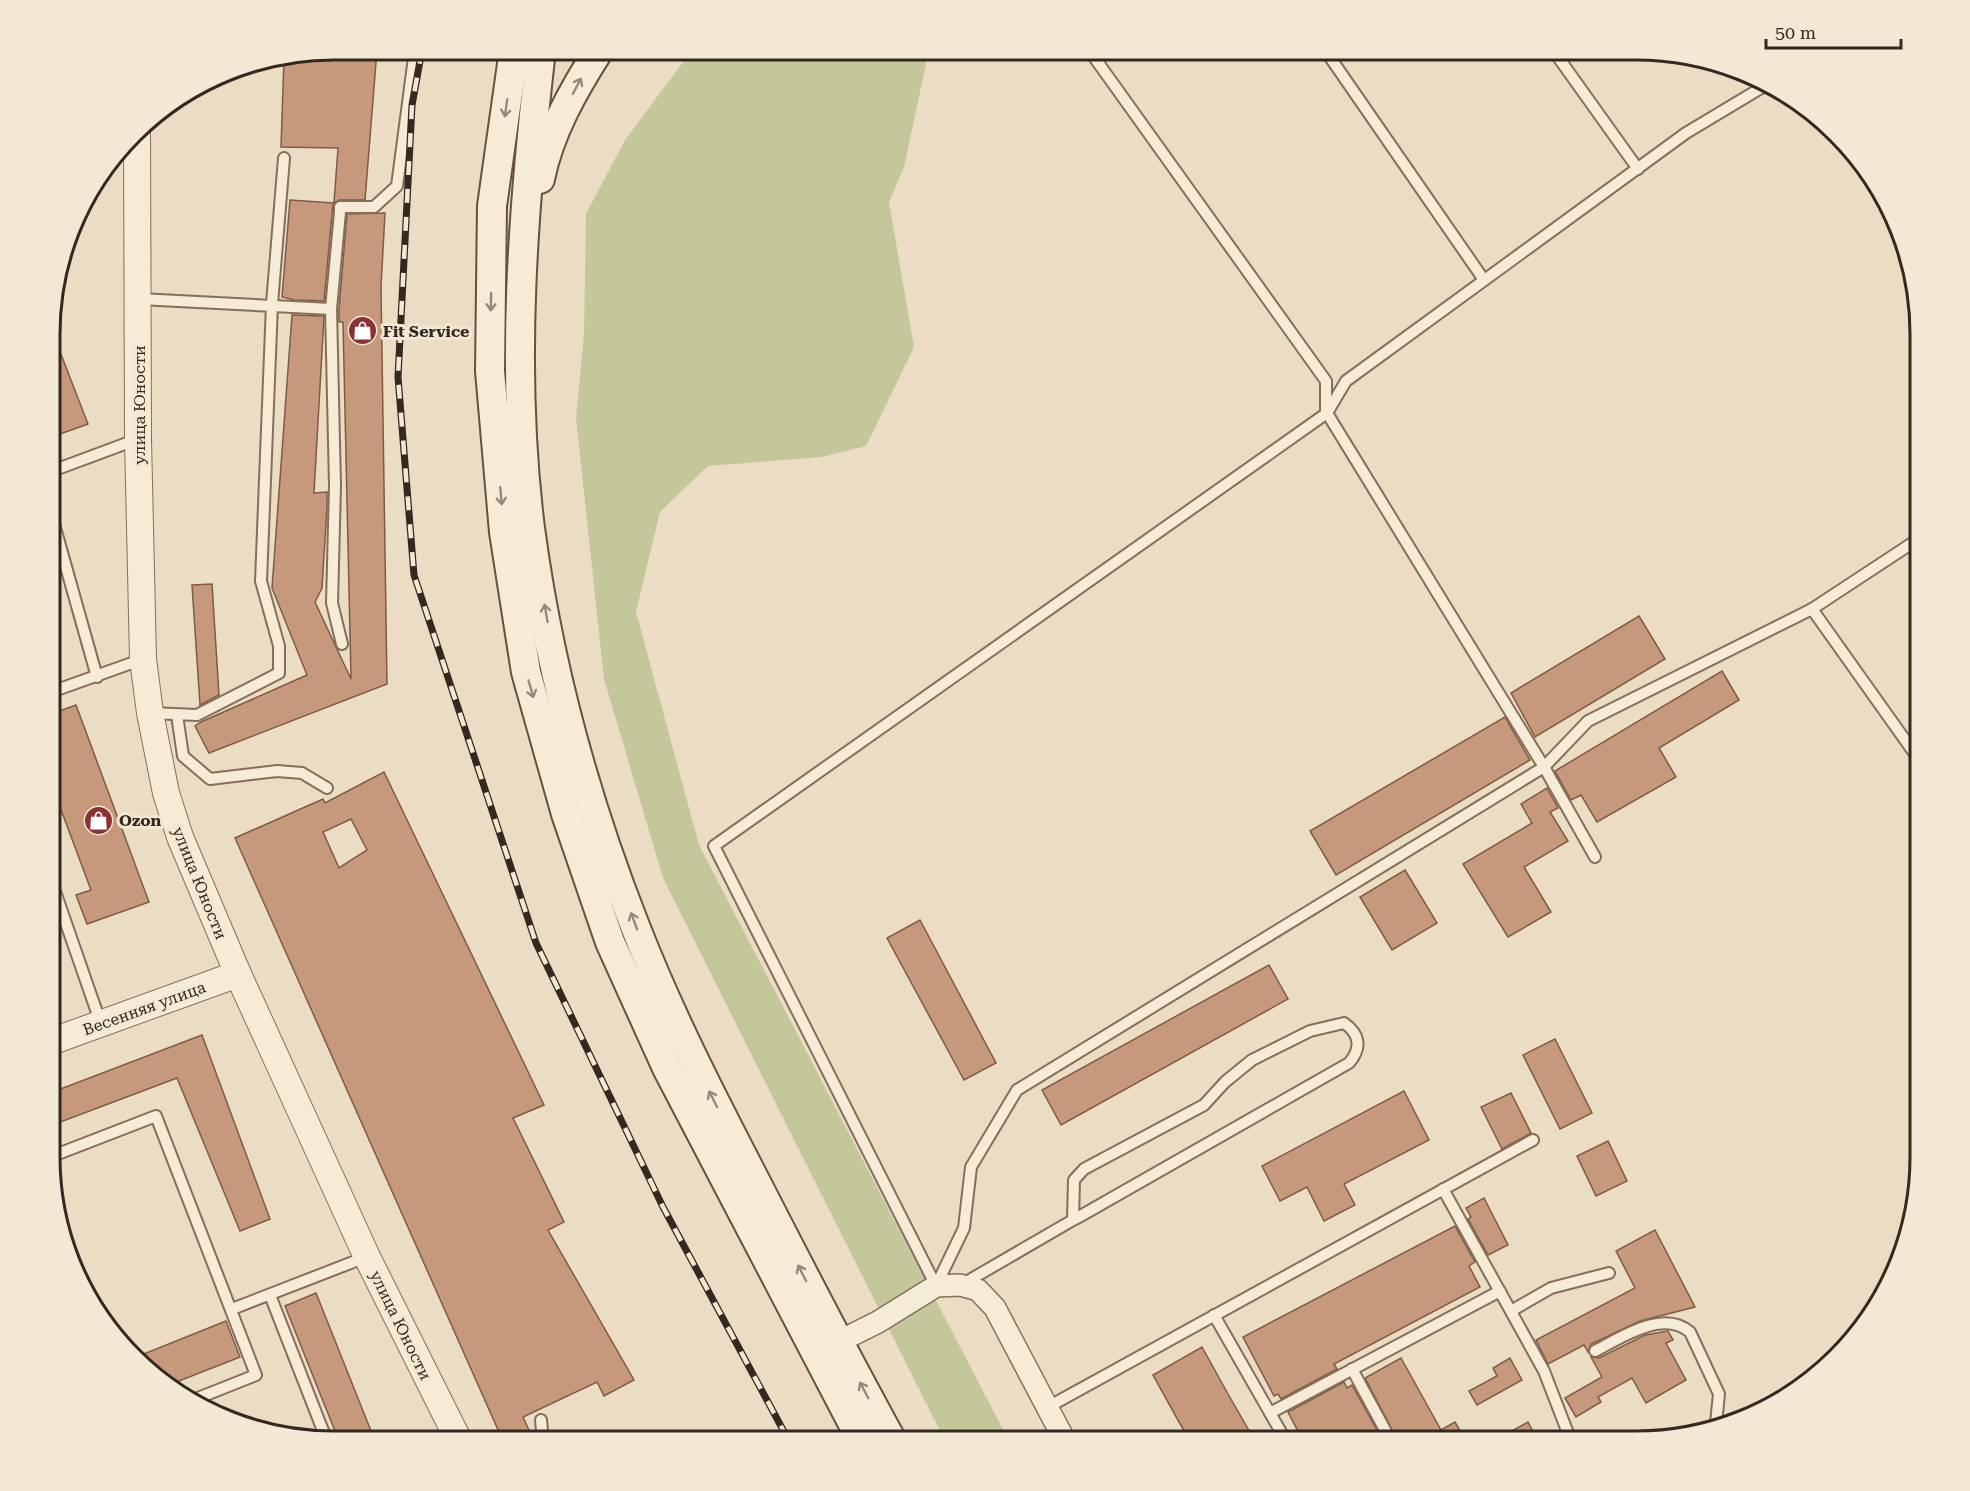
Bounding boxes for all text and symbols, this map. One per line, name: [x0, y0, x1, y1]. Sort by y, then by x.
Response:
scale bar: [1766, 12, 1901, 50]
text: 50 m: [1775, 22, 1816, 43]
one-way arrow: [572, 77, 583, 95]
one-way arrow: [500, 97, 511, 117]
one-way arrow: [485, 291, 497, 311]
shop icon: Fit Service: [346, 315, 378, 347]
place label: Fit Service: [383, 322, 469, 341]
street label: улица Юности: [130, 345, 149, 465]
one-way arrow: [496, 486, 507, 506]
one-way arrow: [540, 604, 551, 624]
one-way arrow: [526, 679, 537, 698]
shop icon: Ozon: [82, 804, 114, 836]
place label: Ozon: [119, 811, 162, 830]
street label: улица Юности: [168, 824, 231, 942]
one-way arrow: [627, 913, 638, 931]
street label: Весенняя улица: [80, 977, 208, 1040]
one-way arrow: [707, 1091, 718, 1109]
one-way arrow: [796, 1264, 807, 1282]
street label: улица Юности: [366, 1267, 435, 1383]
one-way arrow: [858, 1381, 869, 1399]

